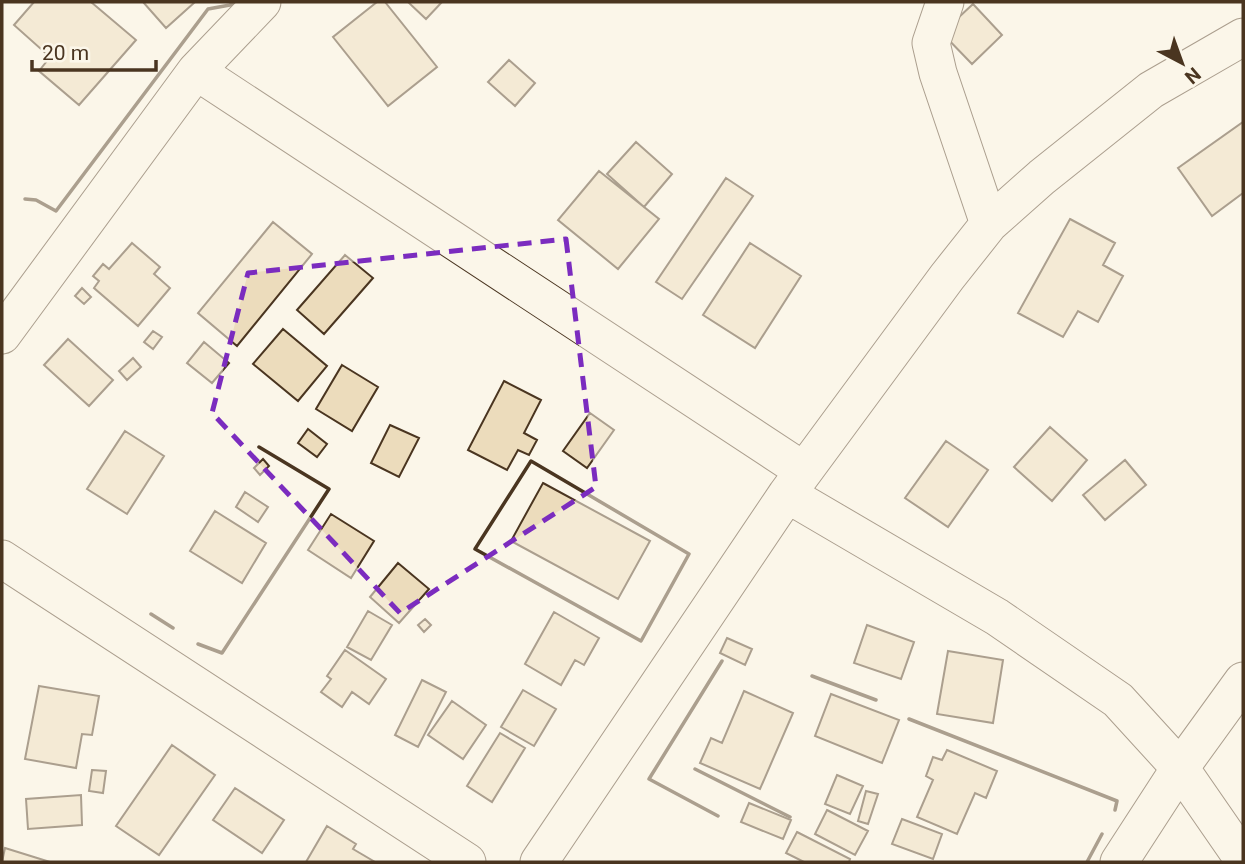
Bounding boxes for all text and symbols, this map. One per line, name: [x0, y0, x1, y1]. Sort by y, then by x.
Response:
scale bar: [32, 28, 156, 72]
north arrow: [1147, 28, 1217, 98]
text: 20 m: [42, 41, 89, 65]
text: N: [1180, 62, 1205, 89]

